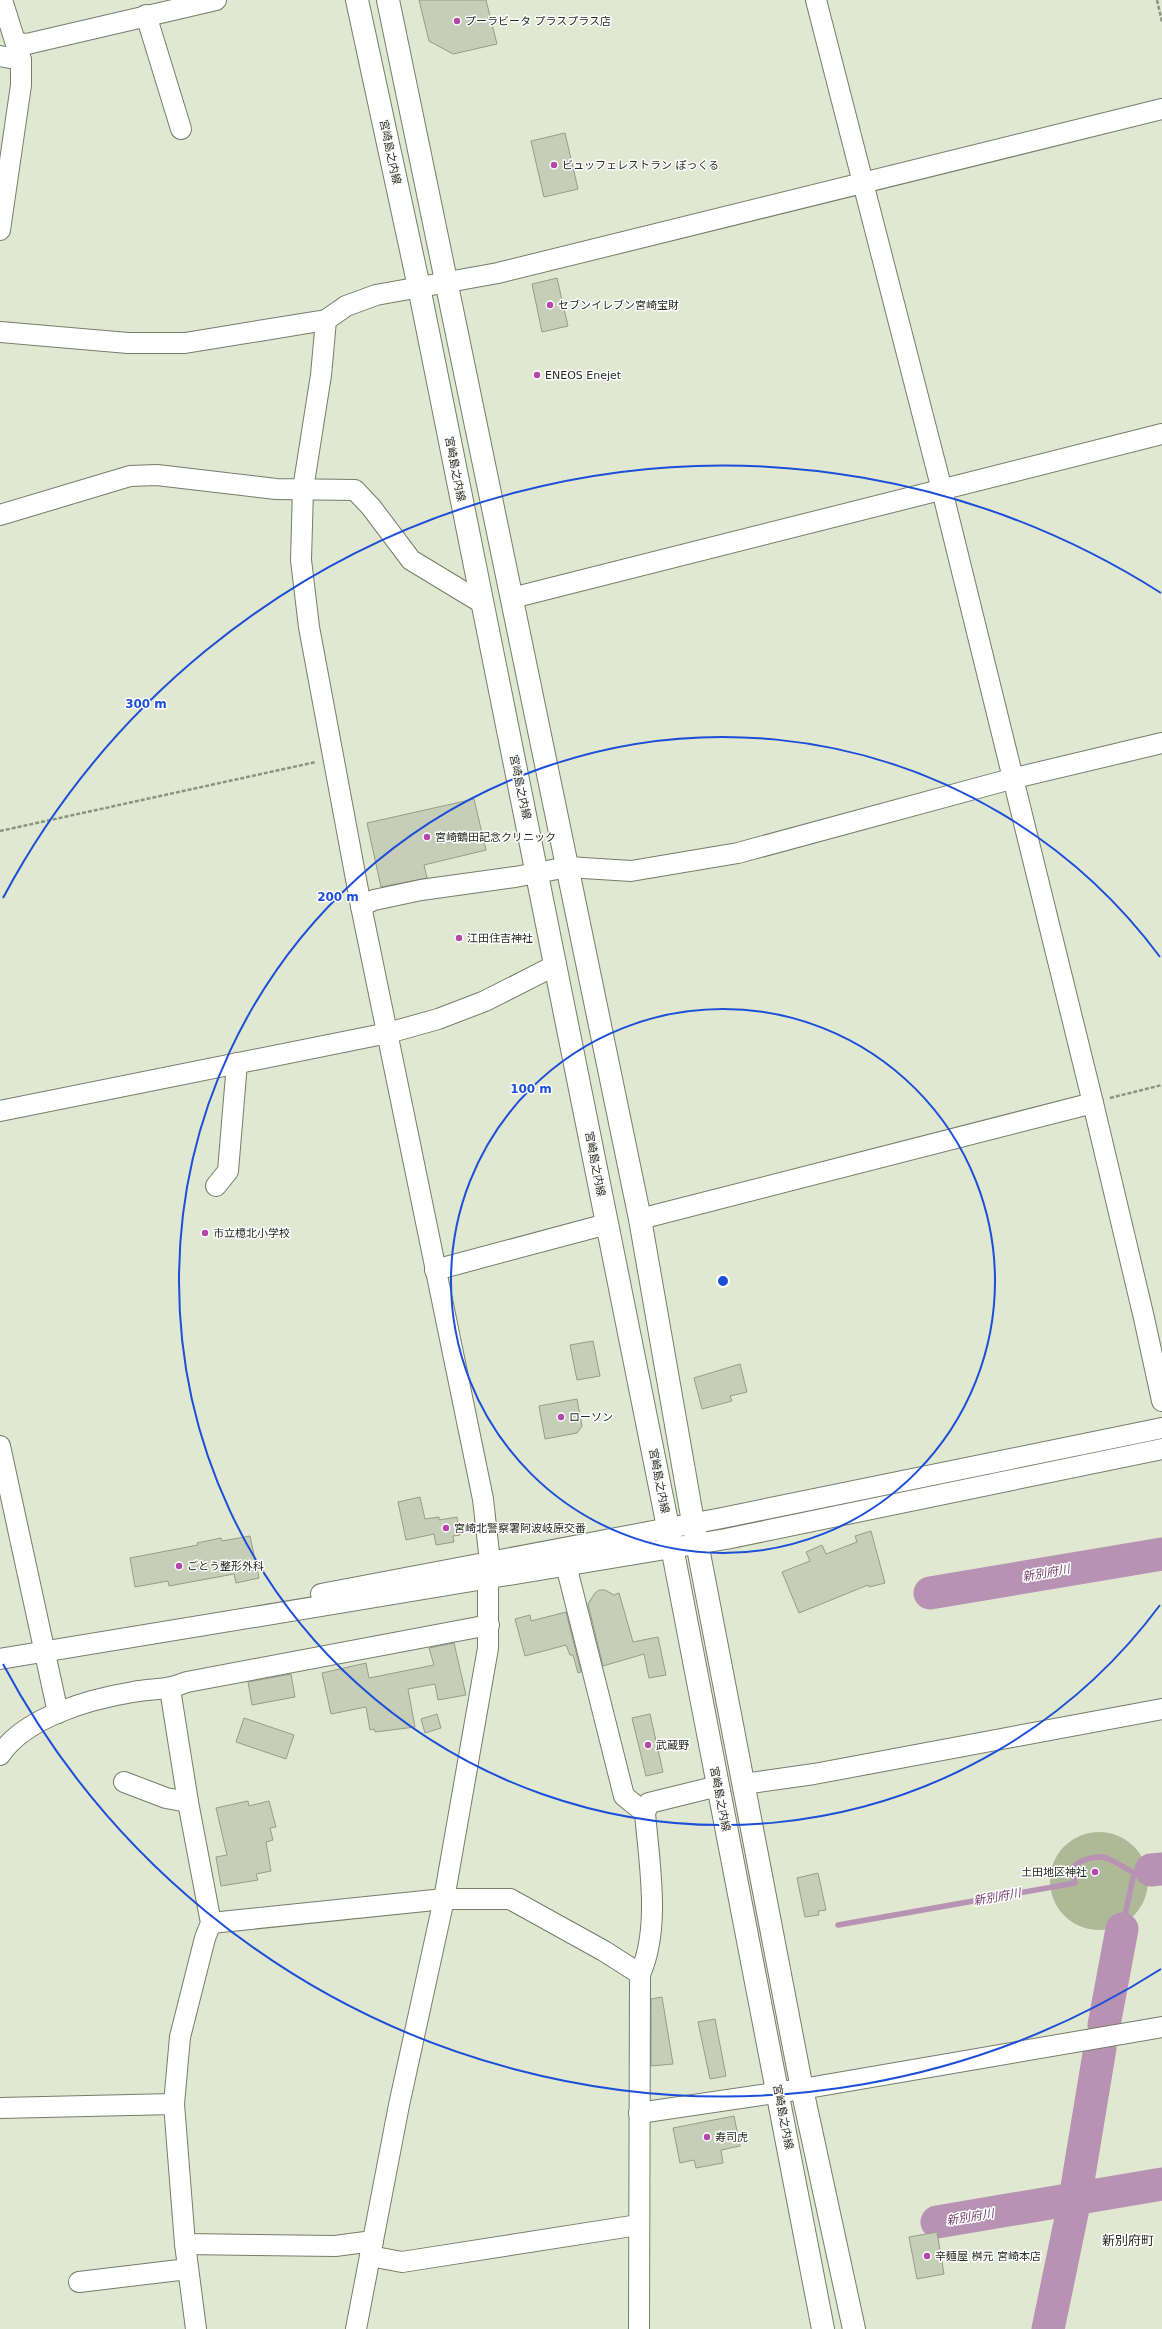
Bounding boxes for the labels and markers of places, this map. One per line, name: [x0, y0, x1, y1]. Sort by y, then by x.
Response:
place label: プーラビータ プラスプラス店: [465, 15, 611, 28]
marker: プーラビータ プラスプラス店: [452, 16, 462, 26]
place label: ビュッフェレストラン ぽっくる: [562, 159, 719, 172]
marker: ビュッフェレストラン ぽっくる: [549, 160, 559, 170]
place label: セブンイレブン宮崎宝財: [558, 299, 679, 312]
marker: セブンイレブン宮崎宝財: [545, 300, 555, 310]
place label: ENEOS Enejet: [545, 369, 622, 382]
marker: ENEOS Enejet: [532, 370, 542, 380]
place label: 宮崎鶴田記念クリニック: [435, 831, 556, 844]
marker: 宮崎鶴田記念クリニック: [422, 832, 432, 842]
place label: 江田住吉神社: [467, 932, 533, 945]
marker: 江田住吉神社: [454, 933, 464, 943]
place label: 市立檍北小学校: [213, 1227, 290, 1240]
marker: 市立檍北小学校: [200, 1228, 210, 1238]
centre of rings: [716, 1274, 730, 1288]
place label: ローソン: [569, 1411, 613, 1424]
marker: ローソン: [556, 1412, 566, 1422]
place label: 宮崎北警察署阿波岐原交番: [454, 1522, 586, 1535]
marker: 宮崎北警察署阿波岐原交番: [441, 1523, 451, 1533]
place label: ごとう整形外科: [187, 1560, 264, 1573]
marker: ごとう整形外科: [174, 1561, 184, 1571]
place label: 武蔵野: [656, 1739, 689, 1752]
marker: 武蔵野: [643, 1740, 653, 1750]
place label: 土田地区神社: [1021, 1866, 1087, 1879]
marker: 土田地区神社: [1090, 1867, 1100, 1877]
place label: 寿司虎: [715, 2131, 748, 2144]
marker: 寿司虎: [702, 2132, 712, 2142]
place label: 辛麵屋 桝元 宮崎本店: [935, 2250, 1041, 2263]
marker: 辛麵屋 桝元 宮崎本店: [922, 2251, 932, 2261]

